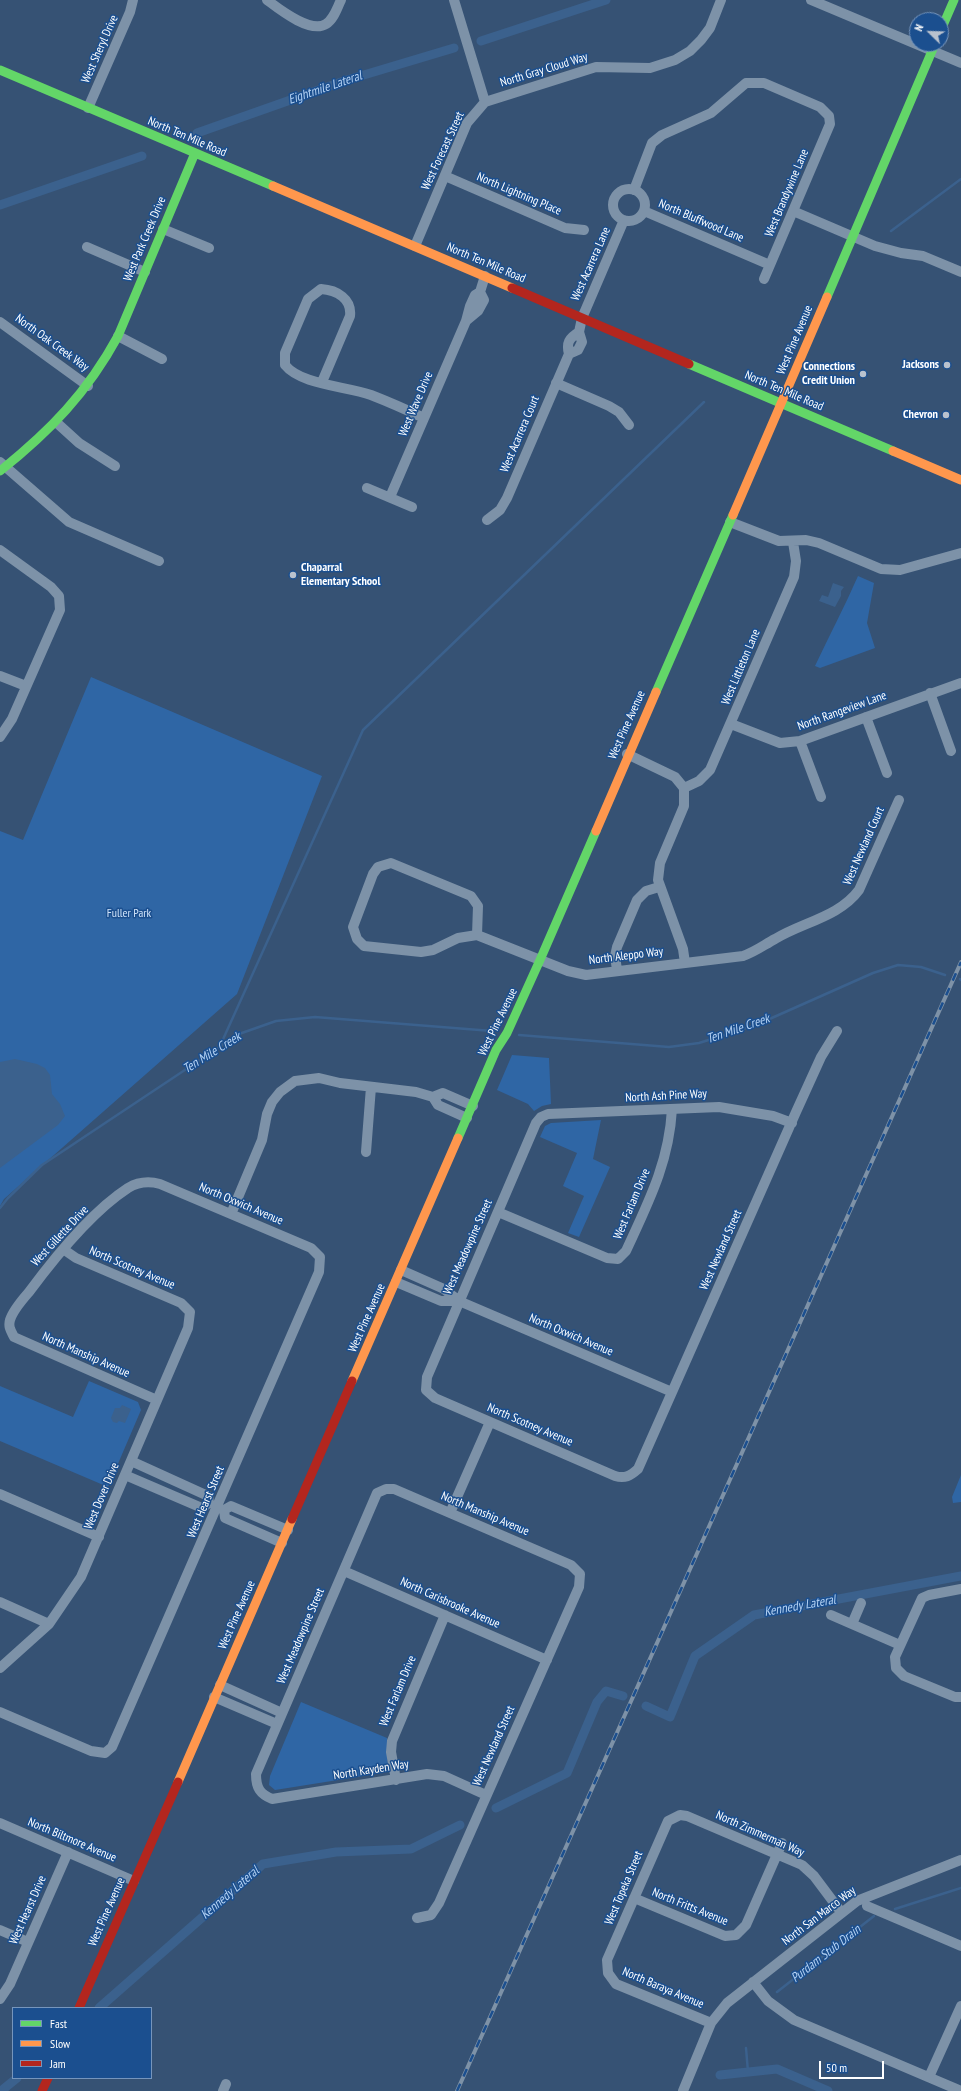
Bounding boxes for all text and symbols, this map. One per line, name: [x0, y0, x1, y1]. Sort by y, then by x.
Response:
north arrow: [909, 12, 949, 52]
street label: West Sheryl Drive: [79, 13, 121, 85]
text: N: [911, 22, 926, 33]
street label: North Gray Cloud Way: [498, 50, 590, 90]
water label: Eightmile Lateral: [286, 68, 364, 108]
street label: West Forecast Street: [419, 110, 467, 192]
street label: North Ten Mile Road: [145, 114, 229, 160]
street label: West Brandywine Lane: [762, 147, 812, 239]
street label: North Lightning Place: [474, 170, 564, 218]
street label: West Park Creek Drive: [121, 195, 169, 283]
street label: North Bluffwood Lane: [656, 197, 746, 245]
street label: West Acarrera Lane: [568, 225, 614, 303]
street label: North Ten Mile Road: [444, 240, 528, 286]
street label: West Pine Avenue: [774, 303, 816, 377]
street label: North Oak Creek Way: [12, 311, 92, 375]
place label: Jacksons: [902, 358, 939, 372]
place label: Connections Credit Union: [802, 360, 855, 388]
marker: Jacksons: [942, 360, 952, 370]
street label: North Ten Mile Road: [742, 368, 826, 414]
street label: West Wave Drive: [396, 369, 436, 439]
marker: Connections Credit Union: [858, 369, 868, 379]
street label: West Acarrera Court: [497, 394, 543, 474]
place label: Chevron: [903, 408, 938, 422]
marker: Chevron: [941, 410, 951, 420]
place label: Chaparral Elementary School: [301, 561, 380, 589]
marker: Chaparral Elementary School: [288, 570, 298, 580]
street label: West Littleton Lane: [719, 627, 763, 707]
street label: West Pine Avenue: [605, 688, 649, 762]
street label: North Rangeview Lane: [796, 688, 888, 734]
street label: West Newland Court: [840, 805, 888, 887]
park label: Fuller Park: [107, 907, 151, 921]
street label: North Aleppo Way: [588, 944, 664, 968]
street label: West Pine Avenue: [475, 986, 521, 1058]
water label: Ten Mile Creek: [704, 1011, 772, 1047]
water label: Ten Mile Creek: [180, 1029, 244, 1077]
street label: North Ash Pine Way: [625, 1087, 707, 1105]
street label: West Farlam Drive: [611, 1167, 653, 1241]
street label: North Oxwich Avenue: [197, 1180, 285, 1228]
street label: West Meadowpine Street: [441, 1197, 495, 1297]
street label: West Gillette Drive: [28, 1203, 92, 1269]
street label: West Newland Street: [697, 1208, 745, 1292]
street label: North Scotney Avenue: [87, 1244, 177, 1292]
street label: West Pine Avenue: [345, 1281, 389, 1355]
street label: North Oxwich Avenue: [527, 1311, 615, 1359]
street label: North Manship Avenue: [40, 1329, 132, 1381]
street label: North Scotney Avenue: [485, 1401, 575, 1449]
street label: West Dover Drive: [81, 1460, 123, 1532]
street label: West Hearst Street: [184, 1464, 228, 1540]
street label: North Manship Avenue: [439, 1489, 531, 1539]
street label: North Carisbrooke Avenue: [398, 1575, 502, 1631]
street label: West Pine Avenue: [215, 1578, 259, 1652]
street label: West Meadowpine Street: [274, 1586, 328, 1686]
water label: Kennedy Lateral: [763, 1592, 837, 1620]
street label: West Farlam Drive: [377, 1654, 419, 1728]
street label: West Newland Street: [470, 1704, 518, 1788]
street label: North Kayden Way: [332, 1757, 410, 1783]
street label: North Zimmerman Way: [713, 1808, 807, 1860]
street label: North Biltmore Avenue: [26, 1815, 118, 1865]
street label: West Topeka Street: [602, 1849, 646, 1927]
water label: Kennedy Lateral: [198, 1863, 262, 1923]
street label: West Hearst Drive: [6, 1873, 50, 1947]
street label: West Pine Avenue: [85, 1875, 129, 1949]
street label: North San Marco Way: [779, 1884, 859, 1948]
street label: North Fritts Avenue: [650, 1885, 730, 1929]
water label: Purdam Stub Drain: [788, 1922, 864, 1986]
street label: North Baraya Avenue: [620, 1964, 706, 2012]
legend: [12, 2007, 152, 2079]
text: Fast: [50, 2016, 67, 2031]
text: Slow: [50, 2036, 70, 2051]
scale bar: [821, 2053, 886, 2079]
text: Jam: [50, 2056, 66, 2071]
text: 50 m: [826, 2060, 847, 2075]

